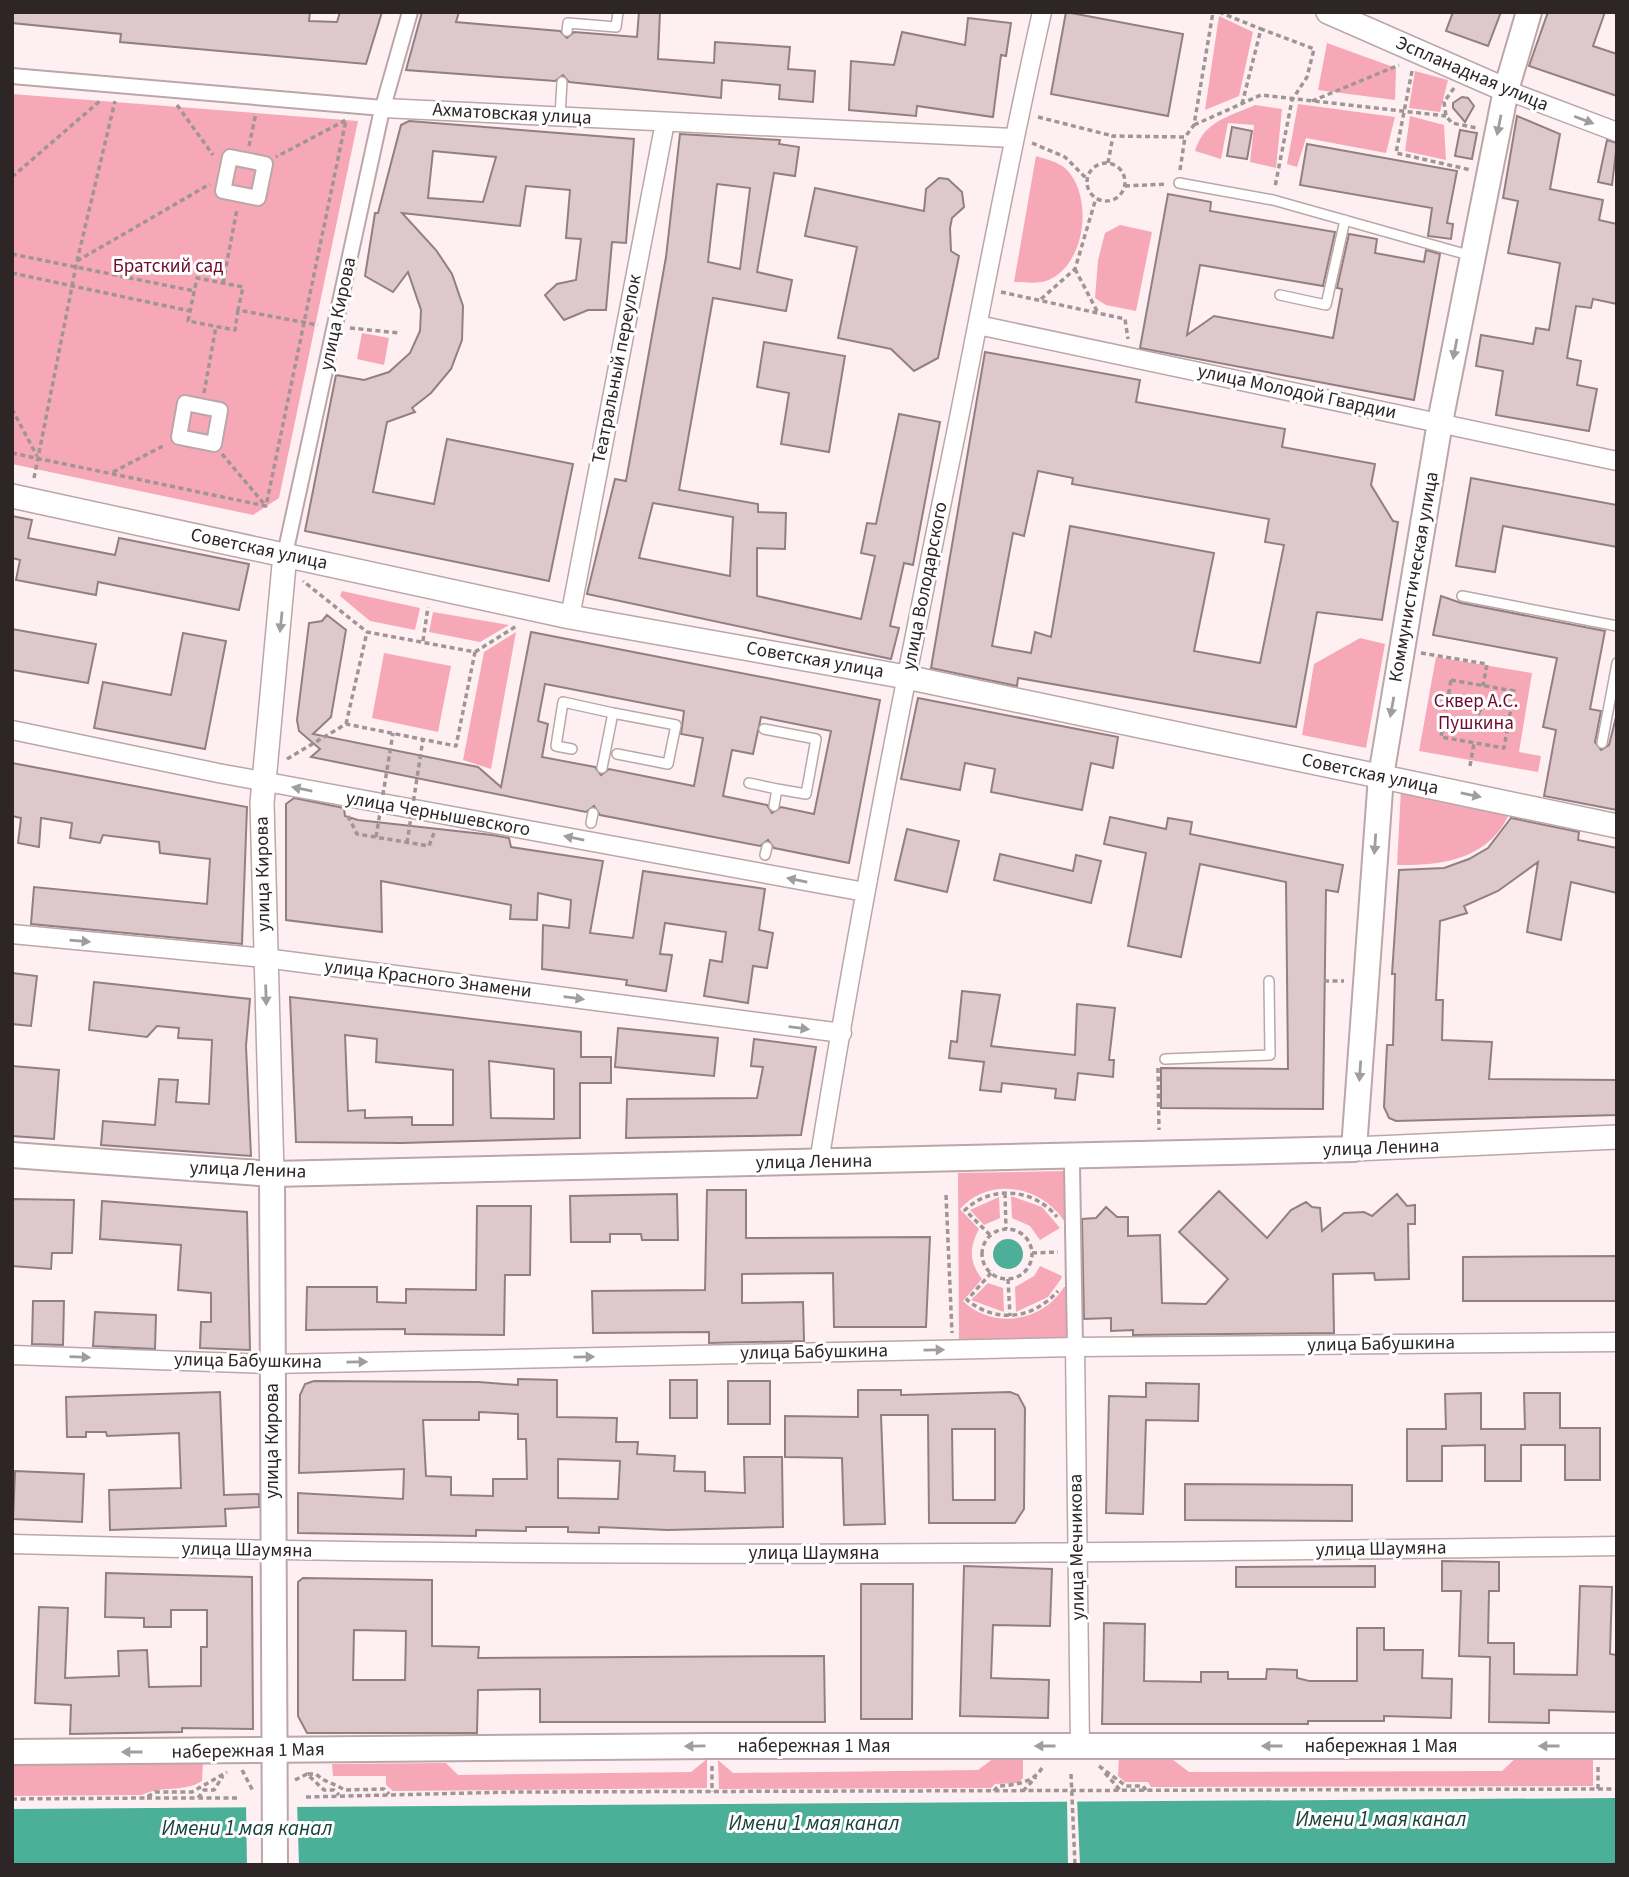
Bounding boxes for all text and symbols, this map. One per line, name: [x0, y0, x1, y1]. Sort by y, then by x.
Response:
street label: Эспланадная улица: [1391, 30, 1553, 118]
street label: Ахматовская улица: [432, 96, 592, 132]
one-way arrow: [1493, 114, 1504, 136]
one-way arrow: [1574, 114, 1595, 125]
park label: Братский сад: [113, 253, 223, 280]
street label: улица Кирова: [313, 255, 363, 373]
street label: Театральный переулок: [585, 272, 649, 466]
one-way arrow: [1449, 338, 1460, 360]
street label: улица Молодой Гвардии: [1195, 358, 1399, 426]
street label: Коммунистическая улица: [1382, 470, 1446, 684]
street label: улица Володарского: [895, 499, 955, 673]
street label: Советская улица: [188, 521, 330, 577]
one-way arrow: [275, 611, 286, 633]
street label: Советская улица: [744, 635, 886, 685]
park label: Сквер А.С. Пушкина: [1434, 688, 1518, 737]
one-way arrow: [1386, 696, 1397, 718]
street label: Советская улица: [1299, 746, 1441, 802]
one-way arrow: [291, 783, 313, 794]
street label: улица Чернышевского: [344, 784, 532, 844]
one-way arrow: [1460, 790, 1482, 801]
street label: улица Кирова: [248, 816, 278, 932]
one-way arrow: [563, 833, 585, 844]
one-way arrow: [1369, 833, 1380, 855]
one-way arrow: [786, 874, 808, 885]
one-way arrow: [69, 935, 91, 946]
street label: улица Красного Знамени: [323, 953, 533, 1005]
one-way arrow: [261, 985, 272, 1007]
one-way arrow: [563, 993, 585, 1004]
one-way arrow: [788, 1022, 810, 1033]
one-way arrow: [1354, 1060, 1365, 1082]
street label: улица Ленина: [1322, 1132, 1440, 1164]
street label: улица Ленина: [755, 1147, 873, 1177]
street label: улица Ленина: [189, 1154, 307, 1186]
street label: улица Бабушкина: [1307, 1329, 1455, 1359]
street label: улица Бабушкина: [740, 1337, 888, 1367]
one-way arrow: [923, 1344, 945, 1356]
street label: улица Бабушкина: [174, 1346, 322, 1376]
one-way arrow: [574, 1351, 596, 1363]
one-way arrow: [70, 1352, 92, 1363]
one-way arrow: [346, 1356, 368, 1368]
street label: улица Кирова: [259, 1383, 286, 1499]
street label: улица Мечникова: [1062, 1473, 1092, 1621]
street label: улица Шаумяна: [1315, 1534, 1447, 1564]
street label: улица Шаумяна: [181, 1535, 313, 1565]
street label: улица Шаумяна: [749, 1540, 879, 1567]
street label: набережная 1 Мая: [737, 1733, 891, 1760]
street label: набережная 1 Мая: [1304, 1733, 1458, 1760]
street label: набережная 1 Мая: [171, 1736, 325, 1766]
one-way arrow: [683, 1740, 705, 1752]
one-way arrow: [1033, 1740, 1055, 1752]
one-way arrow: [1261, 1740, 1283, 1752]
one-way arrow: [1537, 1740, 1559, 1752]
one-way arrow: [120, 1746, 142, 1758]
water label: Имени 1 мая канал: [1295, 1804, 1467, 1834]
water label: Имени 1 мая канал: [728, 1808, 900, 1838]
water label: Имени 1 мая канал: [161, 1813, 333, 1843]

